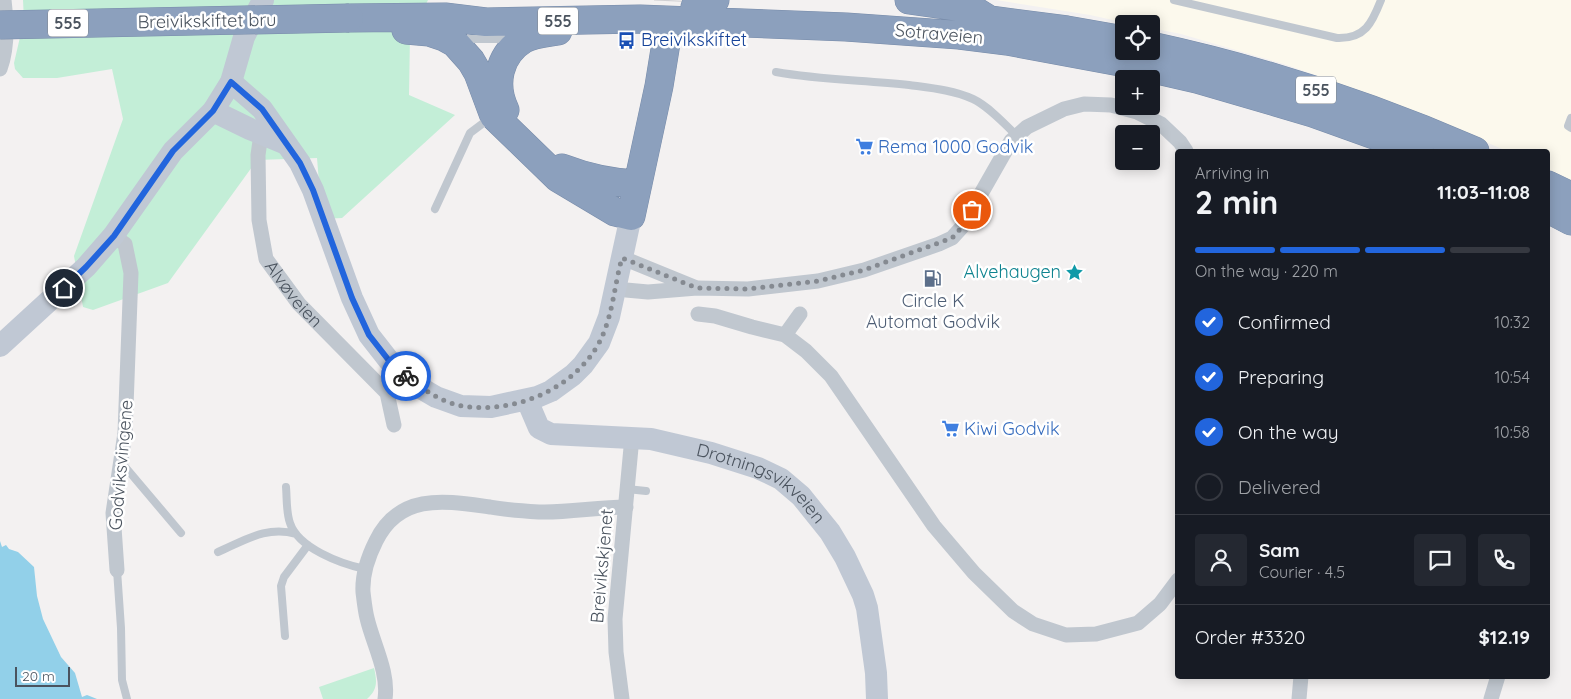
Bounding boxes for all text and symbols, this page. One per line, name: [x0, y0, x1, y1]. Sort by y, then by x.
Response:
street label: Breivikskiftet bru: [137, 8, 277, 33]
road number: 555: [538, 8, 578, 34]
road number: 555: [48, 9, 88, 36]
map controls: [1115, 15, 1160, 170]
button: locate: [1115, 15, 1160, 60]
street label: Sotraveien: [894, 18, 984, 49]
place label: Breivikskiftet: [641, 28, 747, 51]
bus stop icon: Breivikskiftet: [617, 30, 637, 50]
button: +: [1115, 70, 1160, 115]
road number: 555: [1296, 76, 1336, 104]
button: −: [1115, 125, 1160, 170]
place label: Rema 1000 Godvik: [878, 135, 1033, 158]
supermarket icon: Rema 1000 Godvik: [854, 137, 874, 157]
text: Arriving in: [1195, 163, 1269, 183]
text: 11:03–11:08: [1437, 180, 1530, 204]
text: 2 min: [1195, 182, 1278, 222]
pin: [951, 189, 993, 231]
icon: bag: [958, 196, 986, 224]
street label: Alvøveien: [260, 256, 328, 332]
place label: Alvehaugen: [964, 260, 1061, 283]
text: On the way · 220 m: [1195, 261, 1338, 281]
place icon: Alvehaugen: [1065, 262, 1085, 282]
pin: [43, 267, 85, 309]
fuel station icon: Circle K Automat Godvik: [923, 268, 943, 288]
icon: home: [50, 274, 78, 302]
place label: Circle K Automat Godvik: [866, 289, 1000, 333]
icon: check: [1195, 308, 1223, 336]
text: Confirmed: [1238, 310, 1331, 334]
text: 10:32: [1494, 312, 1530, 332]
courier: [381, 351, 431, 401]
icon: bike: [392, 362, 420, 390]
icon: check: [1195, 363, 1223, 391]
text: Preparing: [1238, 365, 1324, 389]
text: 10:54: [1494, 367, 1530, 387]
street label: Godviksvingene: [103, 399, 138, 531]
place label: Kiwi Godvik: [964, 417, 1060, 440]
icon: check: [1195, 418, 1223, 446]
supermarket icon: Kiwi Godvik: [940, 419, 960, 439]
text: On the way: [1238, 420, 1339, 444]
text: 10:58: [1494, 422, 1530, 442]
street label: Drotningsvikveien: [694, 438, 831, 528]
text: Delivered: [1238, 475, 1321, 499]
street label: Breivikskjenet: [585, 508, 618, 624]
button: person: [1195, 534, 1247, 586]
button: chat: [1414, 534, 1466, 586]
button: phone: [1478, 534, 1530, 586]
text: Sam: [1259, 538, 1300, 562]
text: Courier · 4.5: [1259, 562, 1345, 582]
text: Order #3320: [1195, 625, 1305, 649]
text: $12.19: [1478, 625, 1530, 649]
scale bar: [15, 664, 70, 687]
text: 20 m: [22, 667, 55, 685]

